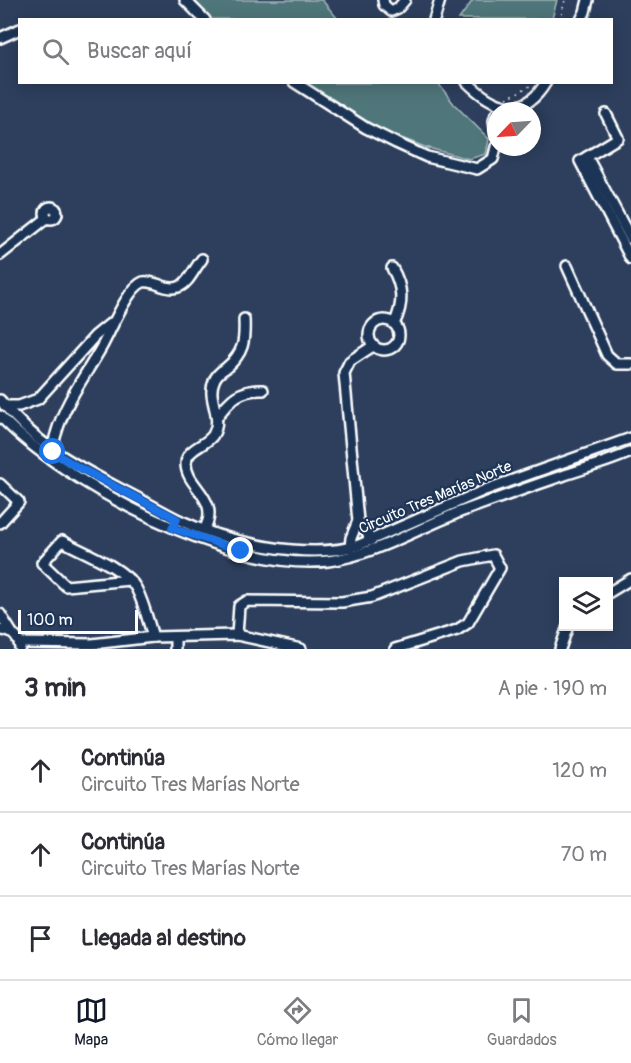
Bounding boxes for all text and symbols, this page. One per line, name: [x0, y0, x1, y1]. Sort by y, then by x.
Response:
search box: [18, 18, 613, 84]
icon: search: [39, 35, 72, 68]
text: Buscar aquí: [87, 37, 192, 65]
north arrow: [487, 102, 541, 156]
route start: [39, 438, 65, 464]
street label: Circuito Tres Marías Norte: [356, 456, 515, 538]
route end: [227, 537, 253, 563]
map controls: [559, 577, 613, 631]
button: layers: [559, 577, 613, 631]
scale bar: [18, 607, 138, 634]
text: 100 m: [27, 610, 73, 630]
text: 3 min: [24, 672, 86, 704]
text: A pie · 190 m: [498, 676, 607, 701]
text: Continúa: [81, 744, 165, 772]
icon: ahead: [24, 754, 57, 787]
text: 120 m: [552, 758, 607, 783]
text: Circuito Tres Marías Norte: [81, 772, 300, 797]
text: Continúa: [81, 828, 165, 856]
icon: ahead: [24, 838, 57, 871]
text: 70 m: [561, 842, 607, 867]
text: Circuito Tres Marías Norte: [81, 856, 300, 881]
icon: arrive: [24, 922, 57, 955]
text: Llegada al destino: [81, 924, 246, 952]
tab: Mapa: [74, 994, 108, 1050]
tab: Cómo llegar: [257, 994, 338, 1050]
tab: Guardados: [487, 994, 557, 1050]

